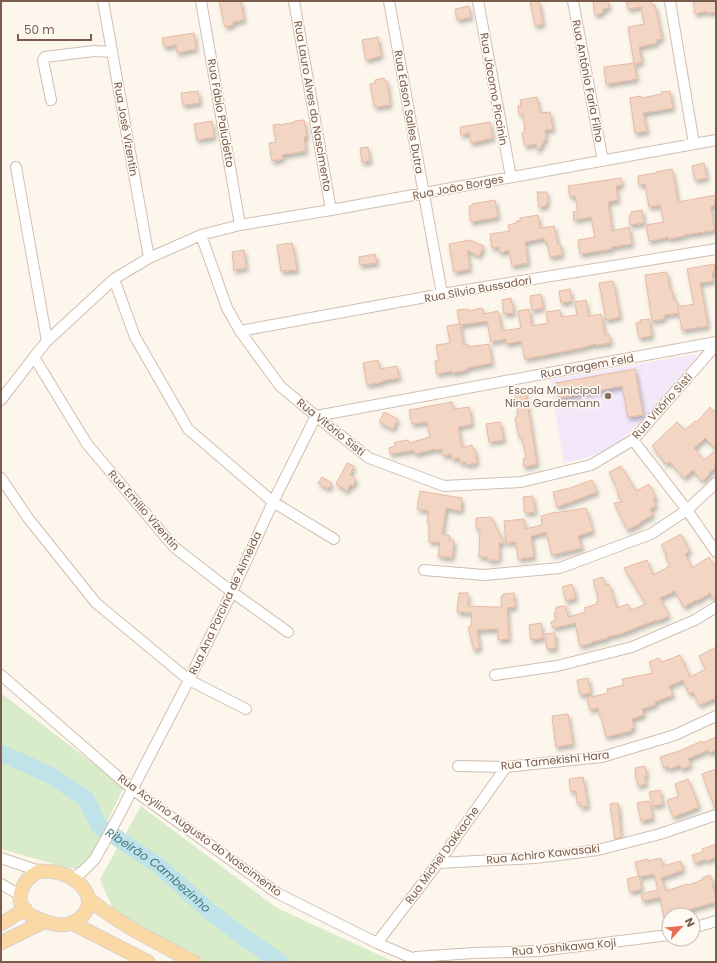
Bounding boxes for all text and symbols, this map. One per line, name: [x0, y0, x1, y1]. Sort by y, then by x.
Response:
scale bar: [18, 16, 91, 42]
street label: Rua Antônio Faria Filho: [568, 18, 608, 144]
street label: Rua Lauro Alves do Nascimento: [290, 19, 336, 193]
text: 50 m: [24, 21, 55, 38]
street label: Rua Jácomo Piccinin: [476, 31, 512, 147]
street label: Rua Edson Salles Dutra: [390, 49, 428, 175]
street label: Rua Fábio Paludetto: [204, 57, 238, 169]
street label: Rua José Vizentin: [110, 81, 142, 177]
street label: Rua João Borges: [411, 170, 505, 204]
street label: Rua Sílvio Bussadori: [423, 272, 533, 306]
street label: Rua Dragem Feld: [539, 350, 635, 382]
street label: Rua Vitório Sisti: [628, 369, 696, 442]
place label: Escola Municipal Nina Gardemann: [505, 382, 600, 411]
marker: Escola Municipal Nina Gardemann: [603, 391, 613, 401]
street label: Rua Vitório Sisti: [293, 394, 369, 460]
street label: Rua Emílio Vizentin: [105, 466, 183, 554]
street label: Rua Ana Porcina de Almeida: [185, 529, 265, 677]
street label: Rua Tamekishi Hara: [500, 746, 610, 774]
street label: Rua Acylino Augusto do Nascimento: [115, 770, 285, 900]
street label: Rua Michel Dakkache: [401, 803, 483, 907]
water label: Ribeirão Cambezinho: [102, 824, 215, 917]
street label: Rua Achiro Kawasaki: [485, 840, 601, 868]
north arrow: [661, 907, 701, 947]
text: N: [681, 915, 699, 930]
street label: Rua Yoshikawa Koji: [511, 934, 617, 960]

